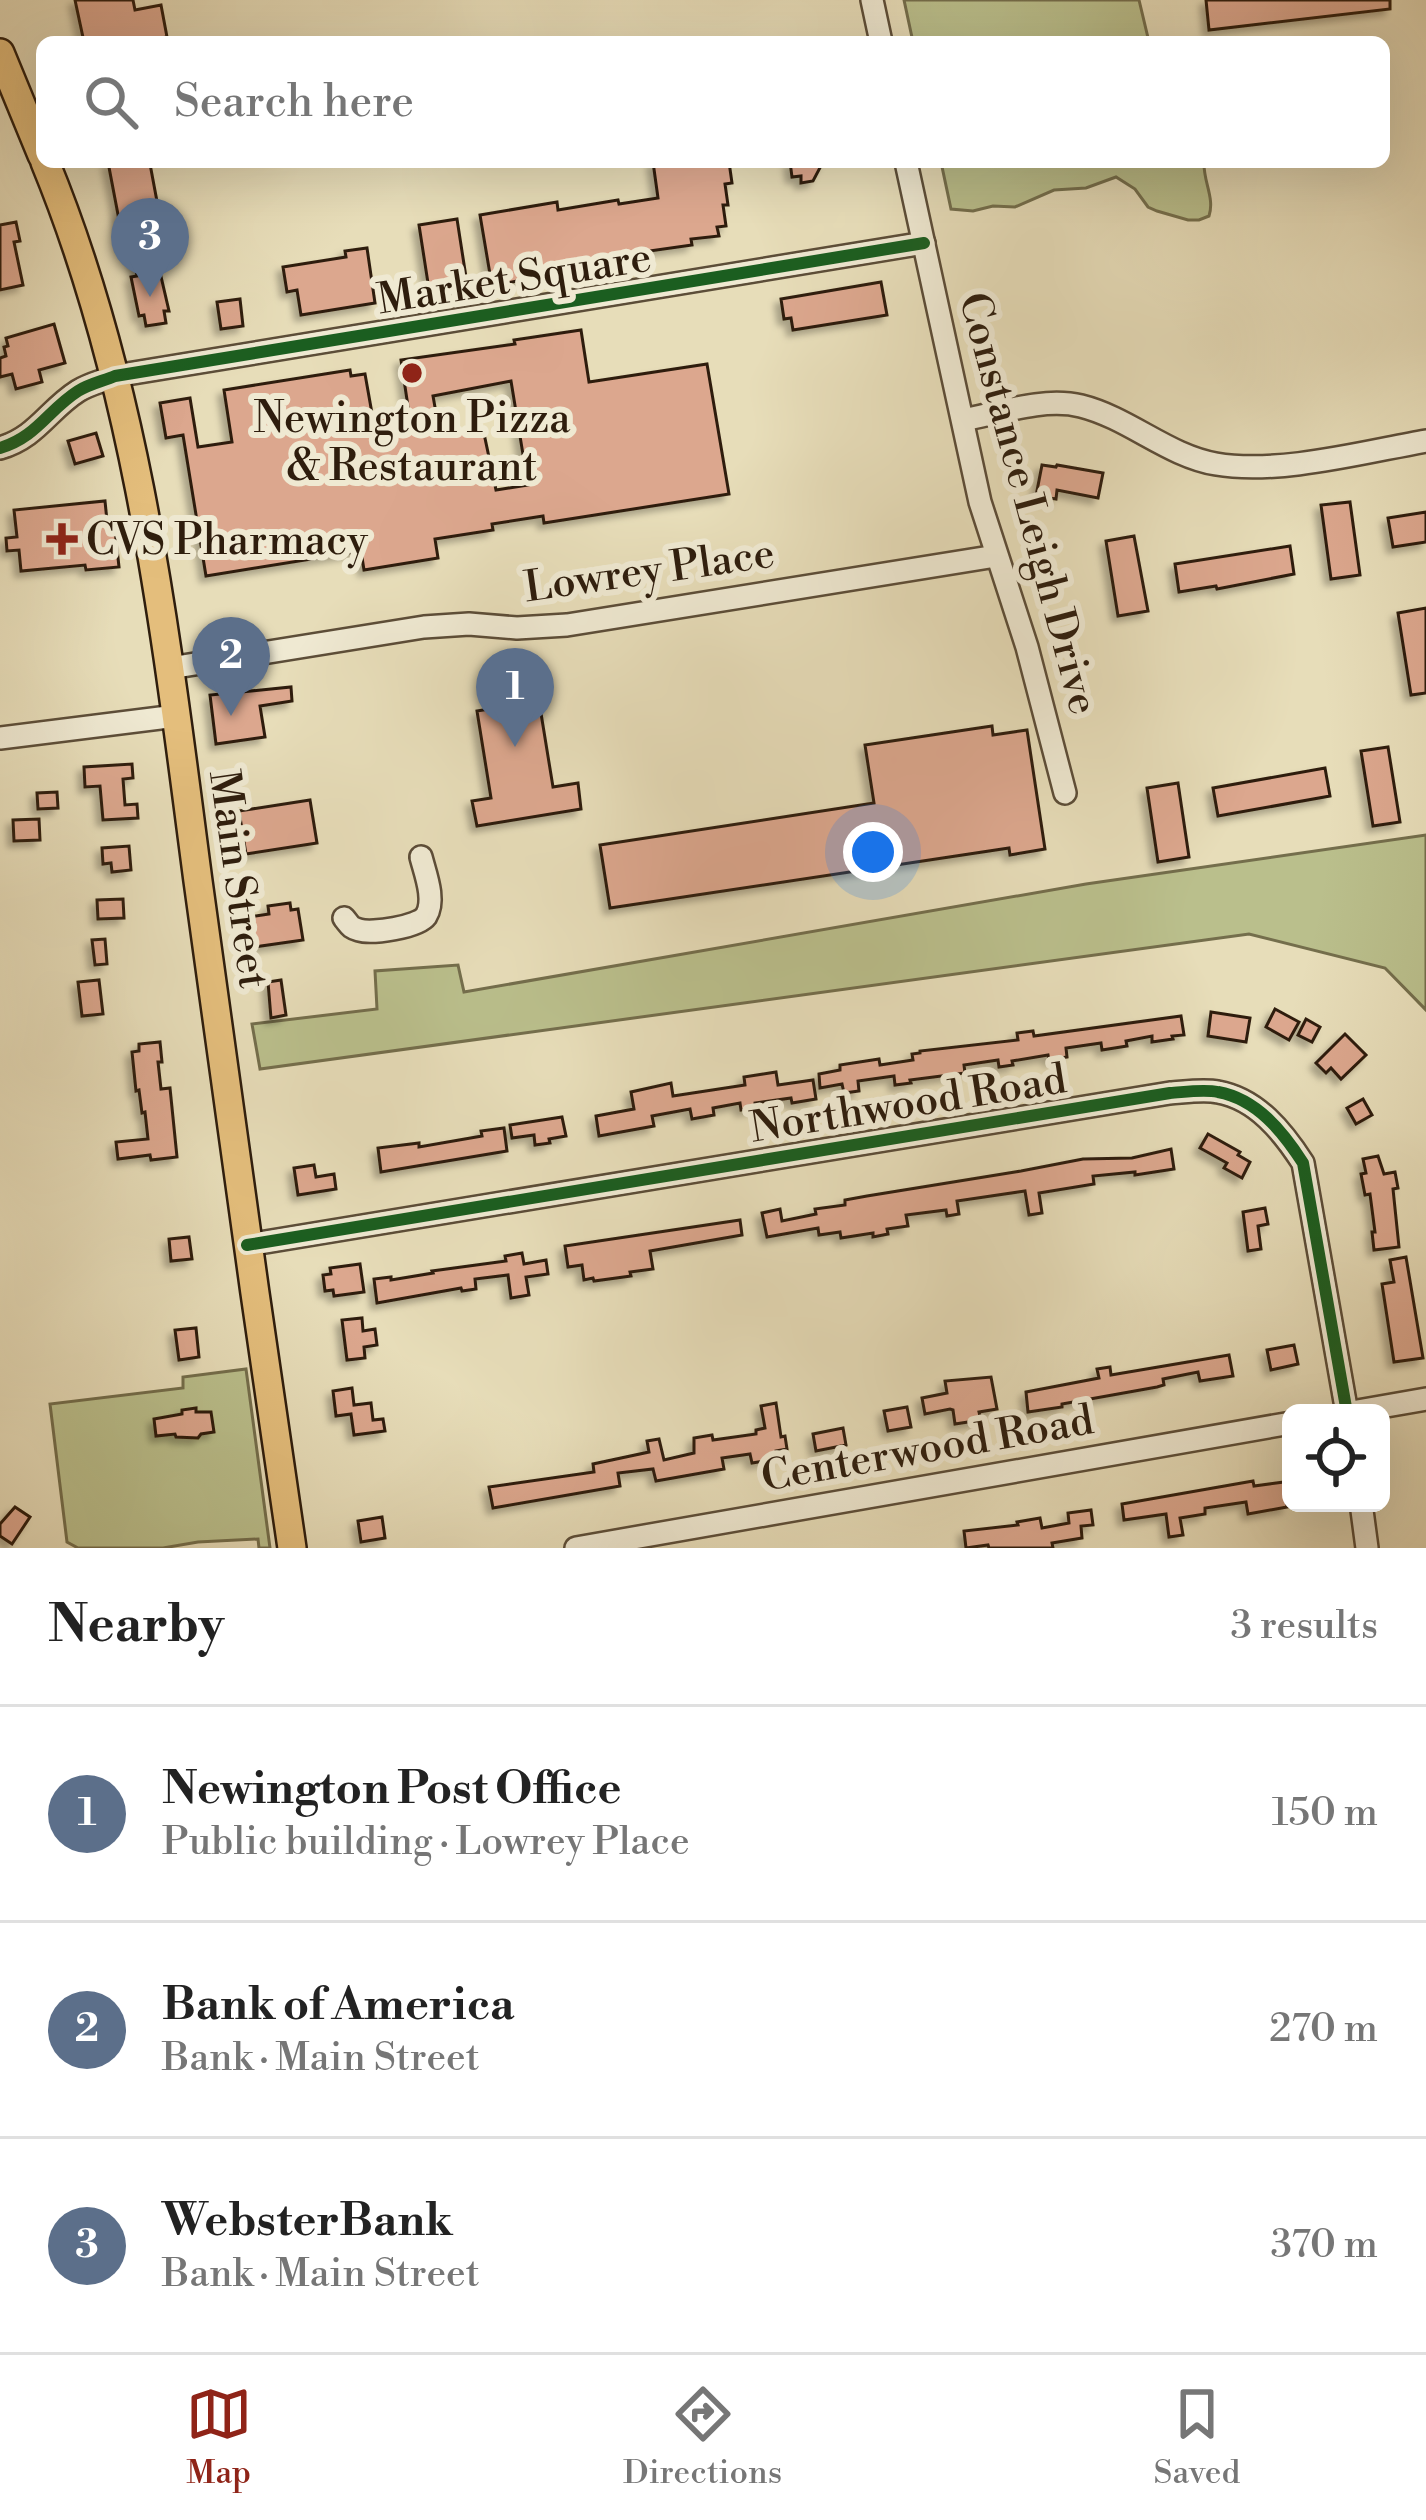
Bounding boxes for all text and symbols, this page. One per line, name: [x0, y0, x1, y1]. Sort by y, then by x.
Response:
search box: [36, 36, 1390, 168]
icon: search: [78, 69, 144, 135]
text: Search here: [174, 74, 414, 131]
pin: 3: [111, 198, 189, 297]
street label: Market Square: [374, 232, 655, 327]
street label: Constance Leigh Drive: [945, 287, 1109, 721]
marker: Newington Pizza & Restaurant: [399, 360, 425, 386]
place label: Newington Pizza & Restaurant: [253, 393, 571, 494]
place label: CVS Pharmacy: [86, 515, 368, 569]
marker: CVS Pharmacy: [49, 526, 75, 552]
street label: Lowrey Place: [521, 528, 778, 616]
pin: 2: [192, 617, 270, 716]
pin: 1: [476, 648, 554, 747]
street label: Main Street: [196, 767, 279, 992]
your location: [843, 822, 903, 882]
street label: Northwood Road: [746, 1053, 1070, 1156]
street label: Centerwood Road: [757, 1394, 1098, 1505]
map controls: [1282, 1404, 1390, 1512]
button: locate: [1282, 1404, 1390, 1512]
text: Nearby: [48, 1594, 224, 1658]
text: 3 results: [1230, 1602, 1378, 1651]
text: Newington Post Office: [162, 1761, 621, 1818]
text: 1: [78, 1789, 96, 1838]
text: 150 m: [1272, 1789, 1378, 1838]
text: Public building · Lowrey Place: [162, 1818, 690, 1867]
text: Bank of America: [162, 1977, 514, 2034]
text: 2: [75, 2005, 99, 2054]
text: 270 m: [1269, 2005, 1378, 2054]
text: Bank · Main Street: [162, 2034, 480, 2083]
text: WebsterBank: [162, 2193, 453, 2250]
text: 3: [75, 2221, 99, 2270]
text: 370 m: [1270, 2221, 1378, 2270]
text: Bank · Main Street: [162, 2250, 480, 2299]
tab: Map: [186, 2381, 252, 2494]
tab: Directions: [623, 2381, 782, 2494]
tab: Saved: [1154, 2381, 1240, 2494]

